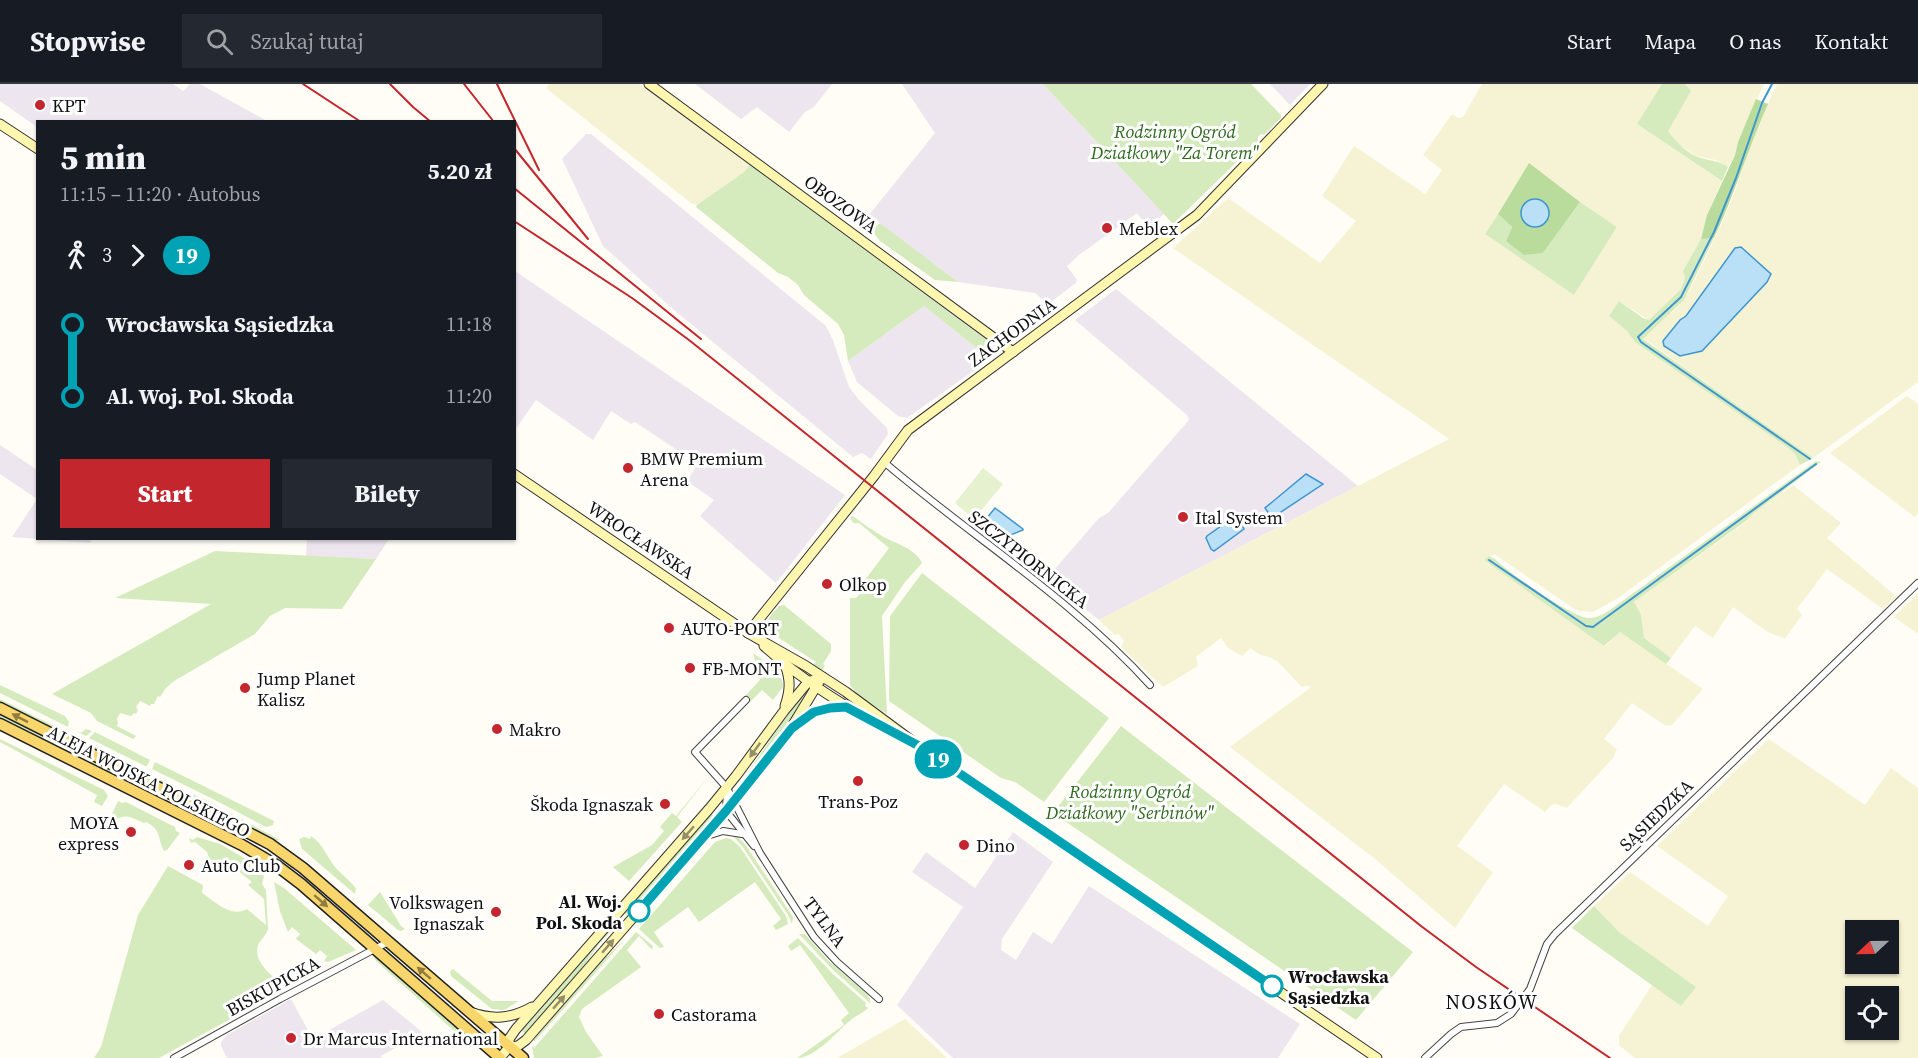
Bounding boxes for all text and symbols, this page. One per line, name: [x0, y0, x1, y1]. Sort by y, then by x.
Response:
search box: [182, 14, 602, 68]
text: Stopwise: [30, 22, 146, 60]
icon: search: [203, 25, 236, 58]
text: Szukaj tutaj: [251, 26, 364, 56]
text: Start: [1567, 27, 1611, 56]
text: Mapa: [1644, 27, 1696, 56]
text: O nas: [1729, 27, 1781, 56]
text: Kontakt: [1814, 27, 1888, 56]
place label: KPT: [52, 93, 86, 118]
marker: KPT: [33, 98, 47, 112]
park label: Rodzinny Ogród Działkowy "Za Torem": [1090, 119, 1260, 165]
text: 5 min: [60, 135, 146, 180]
text: 5.20 zł: [428, 156, 492, 186]
street label: OBOZOWA: [799, 169, 883, 239]
text: 11:15 – 11:20 · Autobus: [60, 180, 260, 208]
place label: Meblex: [1119, 216, 1179, 241]
marker: Meblex: [1100, 221, 1114, 235]
icon: walk: [60, 239, 93, 272]
icon: forward: [121, 239, 154, 272]
text: 3: [102, 241, 112, 269]
text: 19: [175, 241, 198, 270]
street label: ZACHODNIA: [963, 292, 1061, 372]
text: Wrocławska Sąsiedzka: [106, 309, 334, 339]
text: 11:18: [446, 310, 492, 338]
text: Al. Woj. Pol. Skoda: [106, 381, 294, 411]
text: 11:20: [446, 382, 492, 410]
place label: BMW Premium Arena: [640, 446, 763, 492]
button: Start: [60, 459, 270, 528]
button: Bilety: [282, 459, 492, 528]
marker: BMW Premium Arena: [621, 461, 635, 475]
street label: WROCŁAWSKA: [583, 495, 699, 585]
street label: SZCZYPIORNICKA: [963, 504, 1095, 614]
place label: Ital System: [1195, 505, 1283, 530]
marker: Ital System: [1176, 510, 1190, 524]
place label: Olkop: [839, 572, 887, 597]
marker: Olkop: [820, 577, 834, 591]
place label: AUTO-PORT: [681, 616, 779, 641]
marker: AUTO-PORT: [662, 621, 676, 635]
place label: FB-MONT: [702, 656, 781, 681]
marker: FB-MONT: [683, 661, 697, 675]
place label: Jump Planet Kalisz: [256, 666, 355, 712]
marker: Jump Planet Kalisz: [238, 681, 252, 695]
one-way arrow: [11, 713, 28, 722]
place label: Makro: [509, 717, 561, 742]
street label: ALEJA WOJSKA POLSKIEGO: [43, 719, 255, 843]
marker: Makro: [490, 722, 504, 736]
line badge: 19: [911, 740, 965, 778]
one-way arrow: [749, 741, 761, 757]
text: 19: [927, 745, 949, 774]
street label: SĄSIEDZKA: [1613, 773, 1699, 857]
marker: Trans-Poz: [851, 774, 865, 788]
park label: Rodzinny Ogród Działkowy "Serbinów": [1045, 779, 1215, 825]
place label: Trans-Poz: [818, 789, 898, 814]
place label: Škoda Ignaszak: [530, 792, 653, 817]
marker: Škoda Ignaszak: [658, 797, 672, 811]
place label: MOYA express: [58, 810, 119, 856]
marker: MOYA express: [124, 825, 138, 839]
one-way arrow: [682, 825, 695, 840]
place label: Dino: [976, 833, 1015, 858]
marker: Dino: [957, 838, 971, 852]
place label: Auto Club: [201, 853, 280, 878]
marker: Auto Club: [182, 858, 196, 872]
place label: Al. Woj. Pol. Skoda: [536, 889, 622, 935]
place label: Volkswagen Ignaszak: [389, 890, 484, 936]
street label: TYLNA: [798, 892, 852, 952]
one-way arrow: [313, 895, 329, 908]
marker: Al. Woj. Pol. Skoda: [628, 900, 650, 922]
marker: Volkswagen Ignaszak: [489, 905, 503, 919]
north arrow: [1845, 920, 1899, 974]
map controls: [1845, 920, 1899, 1040]
one-way arrow: [601, 939, 614, 954]
street label: BISKUPICKA: [222, 950, 324, 1022]
place label: Wrocławska Sąsiedzka: [1288, 964, 1389, 1010]
one-way arrow: [417, 967, 432, 980]
marker: Wrocławska Sąsiedzka: [1261, 975, 1283, 997]
button: locate: [1845, 986, 1899, 1040]
district label: NOSKÓW: [1446, 988, 1539, 1016]
one-way arrow: [552, 995, 566, 1010]
place label: Castorama: [671, 1002, 758, 1027]
marker: Castorama: [652, 1007, 666, 1021]
place label: Dr Marcus International: [303, 1026, 498, 1051]
marker: Dr Marcus International: [284, 1031, 298, 1045]

